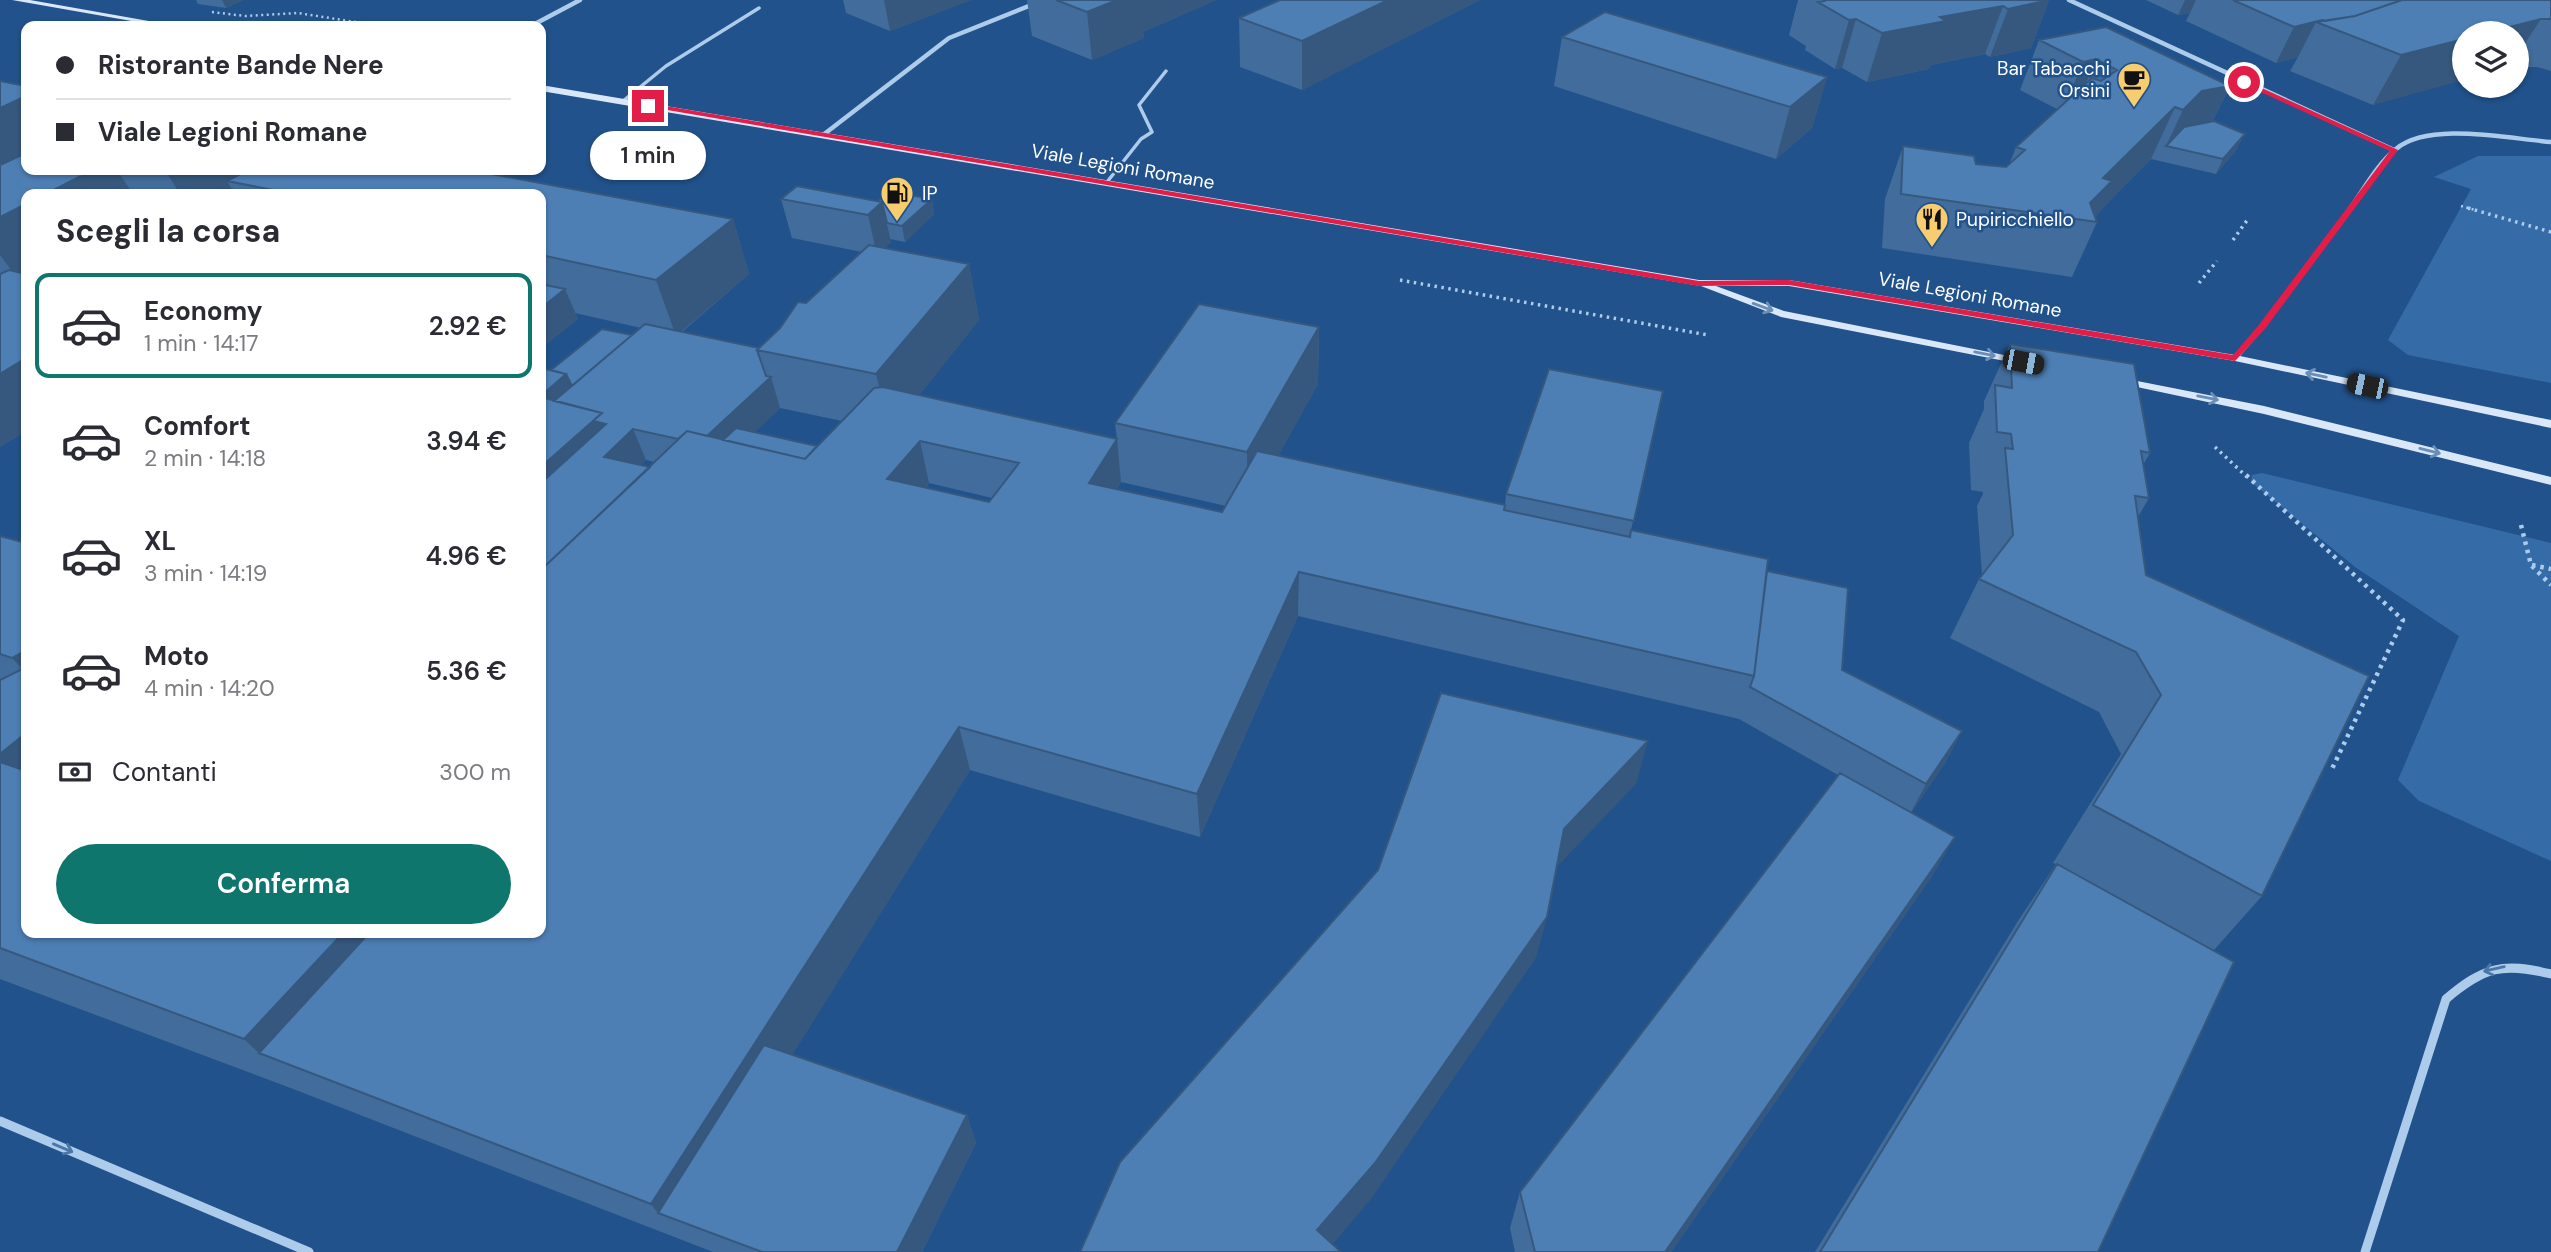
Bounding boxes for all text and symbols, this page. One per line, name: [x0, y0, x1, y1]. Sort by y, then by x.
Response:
map controls: [2452, 21, 2529, 98]
button: layers: [2452, 21, 2529, 98]
text: Ristorante Bande Nere: [98, 48, 384, 82]
place label: Bar Tabacchi Orsini: [1997, 56, 2110, 103]
cafe icon: Bar Tabacchi Orsini: [2115, 60, 2153, 109]
route start: [2228, 66, 2260, 98]
route end: [632, 90, 664, 122]
text: Viale Legioni Romane: [98, 115, 367, 149]
callout: 1 min: [590, 130, 706, 180]
street label: Viale Legioni Romane: [1029, 138, 1217, 195]
text: 1 min: [621, 140, 675, 170]
fuel station icon: IP: [878, 174, 916, 223]
place label: IP: [922, 181, 937, 206]
restaurant icon: Pupiricchiello: [1913, 200, 1951, 249]
place label: Pupiricchiello: [1956, 207, 2074, 232]
text: Scegli la corsa: [56, 210, 280, 252]
street label: Viale Legioni Romane: [1876, 266, 2064, 323]
icon: car: [60, 294, 123, 357]
text: Economy: [144, 294, 262, 328]
one-way arrow: [1751, 302, 1773, 314]
text: 2.92 €: [429, 309, 507, 343]
text: 1 min · 14:17: [144, 328, 259, 358]
one-way arrow: [1973, 348, 1996, 362]
car: [2001, 348, 2046, 376]
one-way arrow: [2305, 368, 2328, 382]
car: [2345, 371, 2390, 401]
one-way arrow: [2196, 392, 2219, 406]
icon: car: [60, 409, 123, 472]
text: Comfort: [144, 409, 250, 443]
text: 3.94 €: [426, 424, 507, 458]
text: 2 min · 14:18: [144, 443, 266, 473]
one-way arrow: [2418, 445, 2440, 458]
icon: car: [60, 524, 123, 587]
text: XL: [144, 524, 176, 558]
text: 4.96 €: [425, 539, 507, 573]
text: 3 min · 14:19: [144, 558, 267, 588]
icon: car: [60, 639, 123, 702]
text: Moto: [144, 639, 209, 673]
text: 5.36 €: [426, 654, 507, 688]
text: 4 min · 14:20: [144, 673, 275, 703]
icon: cash: [56, 753, 94, 791]
text: Contanti: [112, 755, 217, 789]
text: 300 m: [439, 757, 511, 787]
button: Conferma: [56, 844, 511, 924]
one-way arrow: [2483, 962, 2506, 976]
one-way arrow: [52, 1142, 73, 1155]

